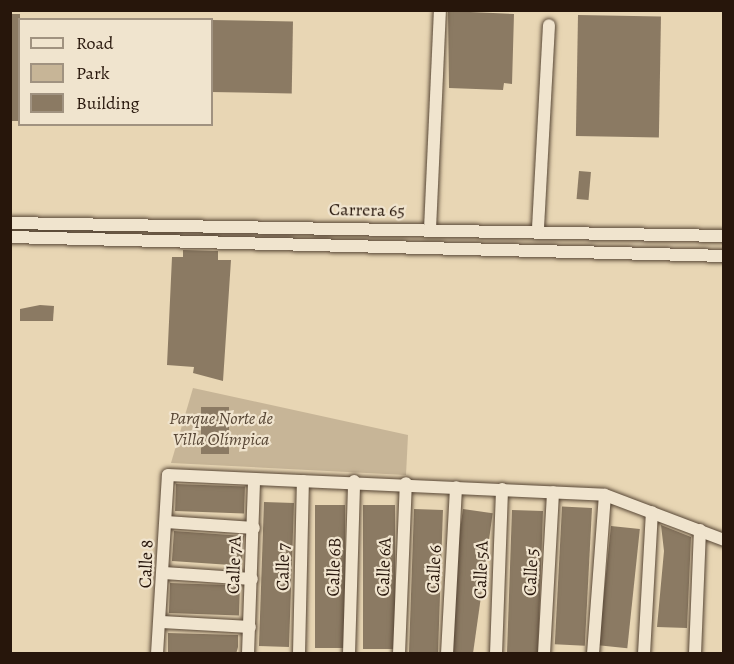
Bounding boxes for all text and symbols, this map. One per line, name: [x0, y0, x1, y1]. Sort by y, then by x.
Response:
legend: [18, 18, 213, 126]
text: Road: [76, 31, 113, 55]
text: Park: [76, 61, 110, 85]
text: Building: [76, 91, 140, 115]
street label: Carrera 65: [329, 199, 405, 221]
park label: Parque Norte de Villa Olímpica: [169, 408, 273, 450]
street label: Calle 7A: [222, 536, 246, 594]
street label: Calle 6B: [322, 537, 346, 597]
street label: Calle 6A: [372, 537, 396, 597]
street label: Calle 8: [134, 539, 158, 589]
street label: Calle 5A: [469, 540, 493, 600]
street label: Calle 7: [272, 543, 294, 591]
street label: Calle 6: [422, 544, 446, 594]
street label: Calle 5: [519, 548, 543, 596]

